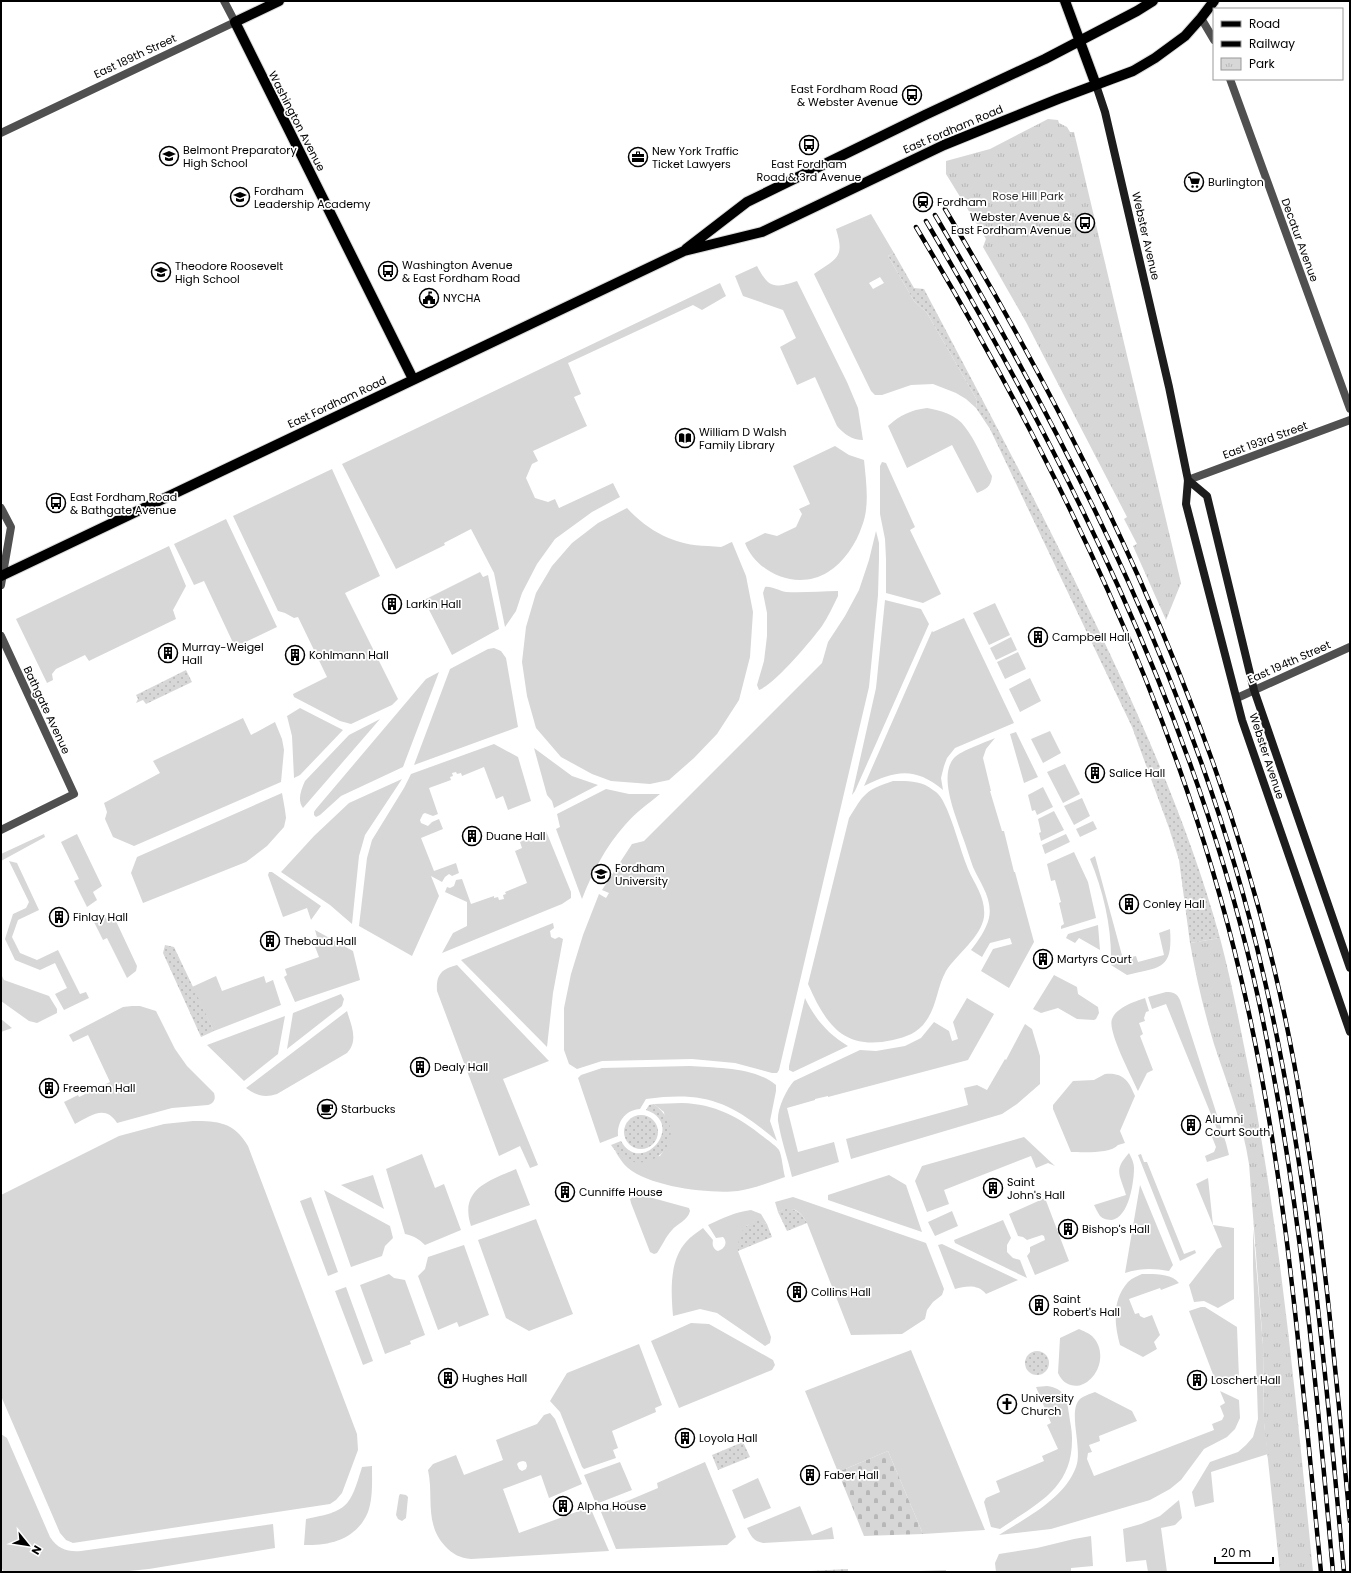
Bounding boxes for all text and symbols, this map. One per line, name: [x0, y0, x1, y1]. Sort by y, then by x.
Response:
legend: [1213, 8, 1343, 80]
text: Road: [1249, 15, 1280, 32]
street label: East 189th Street: [91, 30, 179, 82]
text: Railway: [1249, 35, 1295, 52]
text: Park: [1249, 55, 1276, 72]
street label: Washington Avenue: [265, 68, 329, 174]
place label: East Fordham Road & Webster Avenue: [791, 81, 898, 110]
bus stop icon: East Fordham Road & Webster Avenue: [901, 84, 923, 106]
street label: East Fordham Road: [901, 101, 1005, 157]
bus stop icon: East Fordham Road & 3rd Avenue: [798, 134, 820, 156]
place label: Belmont Preparatory High School: [183, 142, 297, 171]
place label: New York Traffic Ticket Lawyers: [652, 143, 739, 172]
school or university icon: Belmont Preparatory High School: [158, 145, 180, 167]
office icon: New York Traffic Ticket Lawyers: [627, 146, 649, 168]
place label: East Fordham Road & 3rd Avenue: [757, 156, 862, 185]
supermarket icon: Burlington: [1183, 171, 1205, 193]
place label: Burlington: [1208, 174, 1264, 190]
place label: Fordham Leadership Academy: [254, 183, 371, 212]
school or university icon: Fordham Leadership Academy: [229, 186, 251, 208]
park label: Rose Hill Park: [992, 188, 1064, 204]
street label: Webster Avenue: [1128, 190, 1164, 282]
station icon: Fordham: [912, 191, 934, 213]
place label: Fordham: [937, 194, 987, 210]
street label: Decatur Avenue: [1277, 196, 1323, 284]
place label: Webster Avenue & East Fordham Avenue: [951, 209, 1072, 238]
bus stop icon: Webster Avenue & East Fordham Avenue: [1074, 212, 1096, 234]
place label: Washington Avenue & East Fordham Road: [402, 257, 520, 286]
place label: Theodore Roosevelt High School: [175, 258, 283, 287]
bus stop icon: Washington Avenue & East Fordham Road: [377, 260, 399, 282]
school or university icon: Theodore Roosevelt High School: [150, 261, 172, 283]
public building icon: NYCHA: [418, 287, 440, 309]
place label: NYCHA: [443, 290, 481, 306]
street label: East Fordham Road: [285, 372, 389, 432]
street label: East 193rd Street: [1220, 417, 1310, 463]
place label: William D Walsh Family Library: [699, 424, 787, 453]
library icon: William D Walsh Family Library: [674, 427, 696, 449]
place label: East Fordham Road & Bathgate Avenue: [70, 489, 177, 518]
bus stop icon: East Fordham Road & Bathgate Avenue: [45, 492, 67, 514]
building icon: Larkin Hall: [381, 593, 403, 615]
place label: Larkin Hall: [406, 596, 461, 612]
building icon: Campbell Hall: [1027, 626, 1049, 648]
place label: Campbell Hall: [1052, 629, 1130, 645]
street label: East 194th Street: [1245, 637, 1333, 687]
place label: Murray-Weigel Hall: [182, 639, 264, 668]
building icon: Murray-Weigel Hall: [157, 642, 179, 664]
building icon: Kohlmann Hall: [284, 644, 306, 666]
place label: Kohlmann Hall: [309, 647, 389, 663]
street label: Bathgate Avenue: [20, 663, 74, 757]
street label: Webster Avenue: [1246, 711, 1289, 801]
building icon: Salice Hall: [1084, 762, 1106, 784]
place label: Salice Hall: [1109, 765, 1165, 781]
building icon: Duane Hall: [461, 825, 483, 847]
place label: Duane Hall: [486, 828, 546, 844]
place label: Fordham University: [615, 860, 669, 889]
school or university icon: Fordham University: [590, 863, 612, 885]
building icon: Conley Hall: [1118, 893, 1140, 915]
place label: Conley Hall: [1143, 896, 1205, 912]
building icon: Finlay Hall: [48, 906, 70, 928]
place label: Finlay Hall: [73, 909, 128, 925]
building icon: Thebaud Hall: [259, 930, 281, 952]
place label: Thebaud Hall: [284, 933, 357, 949]
building icon: Martyrs Court: [1032, 948, 1054, 970]
place label: Martyrs Court: [1057, 951, 1132, 967]
building icon: Dealy Hall: [409, 1056, 431, 1078]
place label: Dealy Hall: [434, 1059, 488, 1075]
building icon: Freeman Hall: [38, 1077, 60, 1099]
place label: Freeman Hall: [63, 1080, 136, 1096]
cafe icon: Starbucks: [316, 1098, 338, 1120]
place label: Starbucks: [341, 1101, 396, 1117]
place label: Alumni Court South: [1205, 1111, 1270, 1140]
building icon: Alumni Court South: [1180, 1114, 1202, 1136]
place label: Saint John's Hall: [1007, 1174, 1065, 1203]
building icon: Saint John's Hall: [982, 1177, 1004, 1199]
building icon: Cunniffe House: [554, 1181, 576, 1203]
place label: Cunniffe House: [579, 1184, 663, 1200]
building icon: Bishop's Hall: [1057, 1218, 1079, 1240]
place label: Bishop's Hall: [1082, 1221, 1150, 1237]
building icon: Collins Hall: [786, 1281, 808, 1303]
place label: Collins Hall: [811, 1284, 871, 1300]
place label: Saint Robert's Hall: [1053, 1291, 1120, 1320]
building icon: Saint Robert's Hall: [1028, 1294, 1050, 1316]
building icon: Hughes Hall: [437, 1367, 459, 1389]
building icon: Loschert Hall: [1186, 1369, 1208, 1391]
place label: Hughes Hall: [462, 1370, 527, 1386]
place label: Loschert Hall: [1211, 1372, 1281, 1388]
place label: University Church: [1021, 1390, 1075, 1419]
church icon: University Church: [996, 1393, 1018, 1415]
building icon: Loyola Hall: [674, 1427, 696, 1449]
place label: Loyola Hall: [699, 1430, 758, 1446]
building icon: Faber Hall: [799, 1464, 821, 1486]
place label: Faber Hall: [824, 1467, 879, 1483]
building icon: Alpha House: [552, 1495, 574, 1517]
place label: Alpha House: [577, 1498, 646, 1514]
north arrow: [8, 1525, 48, 1565]
scale bar: [1215, 1539, 1273, 1565]
text: N: [28, 1542, 46, 1558]
text: 20 m: [1221, 1544, 1251, 1561]

